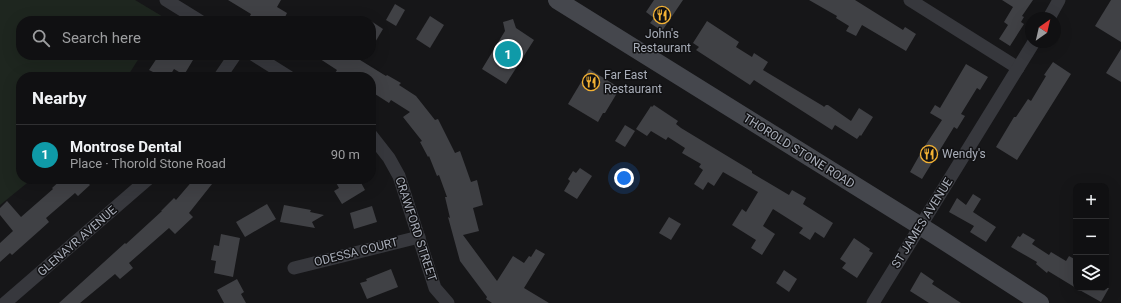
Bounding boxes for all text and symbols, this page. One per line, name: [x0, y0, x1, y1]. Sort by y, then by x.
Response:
restaurant icon: John's Restaurant: [652, 5, 672, 25]
north arrow: [1025, 12, 1061, 48]
search box: [16, 16, 376, 60]
icon: search: [30, 27, 52, 49]
place label: John's Restaurant: [633, 27, 691, 55]
text: Search here: [62, 29, 141, 47]
pin: 1: [495, 39, 521, 69]
place label: Far East Restaurant: [604, 68, 662, 96]
restaurant icon: Far East Restaurant: [581, 72, 601, 92]
text: Nearby: [32, 88, 87, 108]
street label: THOROLD STONE ROAD: [741, 111, 857, 191]
text: Montrose Dental: [70, 138, 182, 156]
restaurant icon: Wendy's: [919, 144, 939, 164]
text: 1: [41, 147, 49, 162]
text: 90 m: [331, 147, 360, 162]
place label: Wendy's: [942, 147, 986, 161]
text: Place · Thorold Stone Road: [70, 156, 226, 171]
your location: [614, 168, 634, 188]
street label: CRAWFORD STREET: [392, 175, 440, 283]
street label: ST JAMES AVENUE: [889, 175, 956, 271]
map controls: [1073, 183, 1109, 291]
button: +: [1073, 183, 1109, 219]
street label: GLENAYR AVENUE: [35, 203, 119, 279]
button: −: [1073, 219, 1109, 255]
street label: ODESSA COURT: [313, 235, 399, 269]
button: layers: [1073, 255, 1109, 291]

